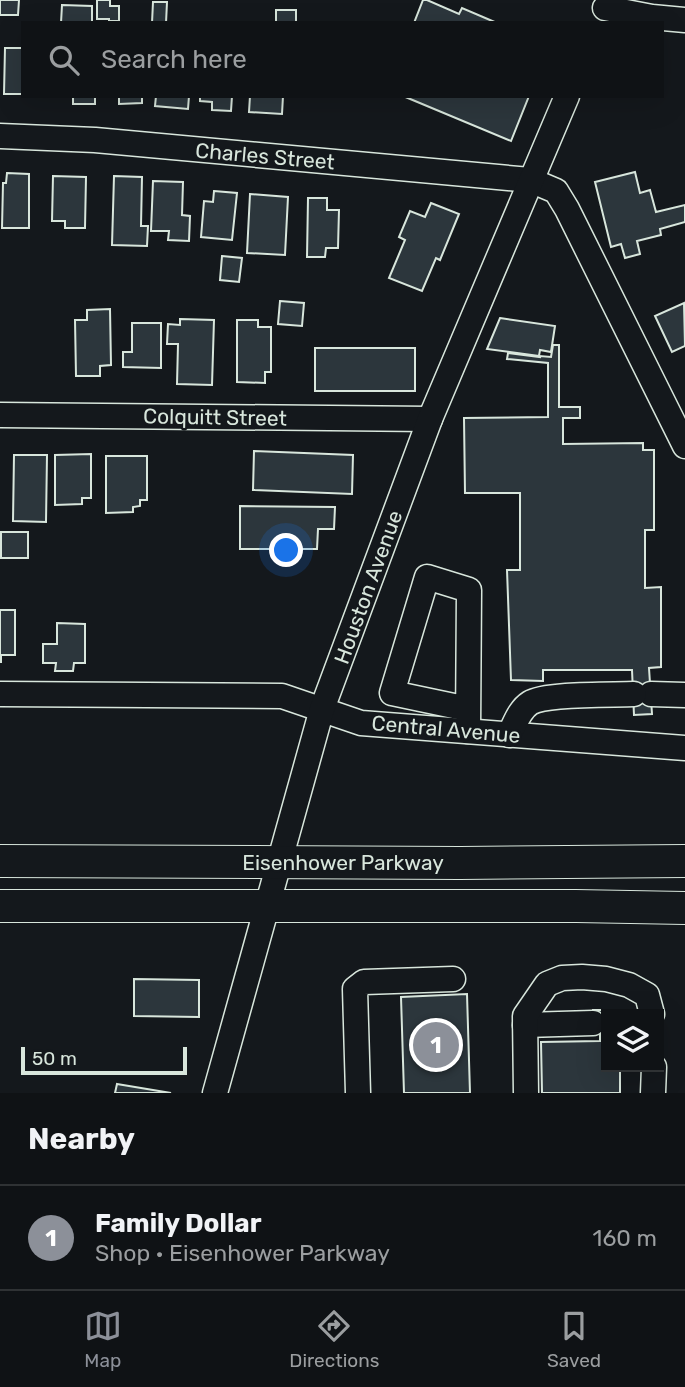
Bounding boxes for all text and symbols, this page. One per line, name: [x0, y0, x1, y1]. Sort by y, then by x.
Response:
search box: [21, 21, 664, 98]
icon: search: [45, 41, 83, 79]
text: Search here: [101, 44, 247, 75]
street label: Charles Street: [194, 137, 336, 175]
street label: Colquitt Street: [143, 403, 287, 431]
street label: Houston Avenue: [329, 507, 407, 667]
your location: [269, 533, 303, 567]
street label: Central Avenue: [371, 710, 521, 748]
street label: Eisenhower Parkway: [242, 850, 444, 875]
map controls: [601, 1009, 664, 1072]
button: layers: [601, 1009, 664, 1072]
pin: 1: [413, 1019, 459, 1071]
scale bar: [21, 1044, 187, 1076]
text: 50 m: [32, 1047, 77, 1070]
text: Nearby: [28, 1121, 135, 1157]
text: Family Dollar: [95, 1208, 261, 1239]
text: 1: [45, 1224, 57, 1252]
text: 160 m: [593, 1224, 657, 1252]
text: Shop · Eisenhower Parkway: [95, 1239, 390, 1267]
tab: Map: [84, 1307, 122, 1372]
tab: Directions: [289, 1307, 379, 1372]
tab: Saved: [547, 1307, 601, 1372]

